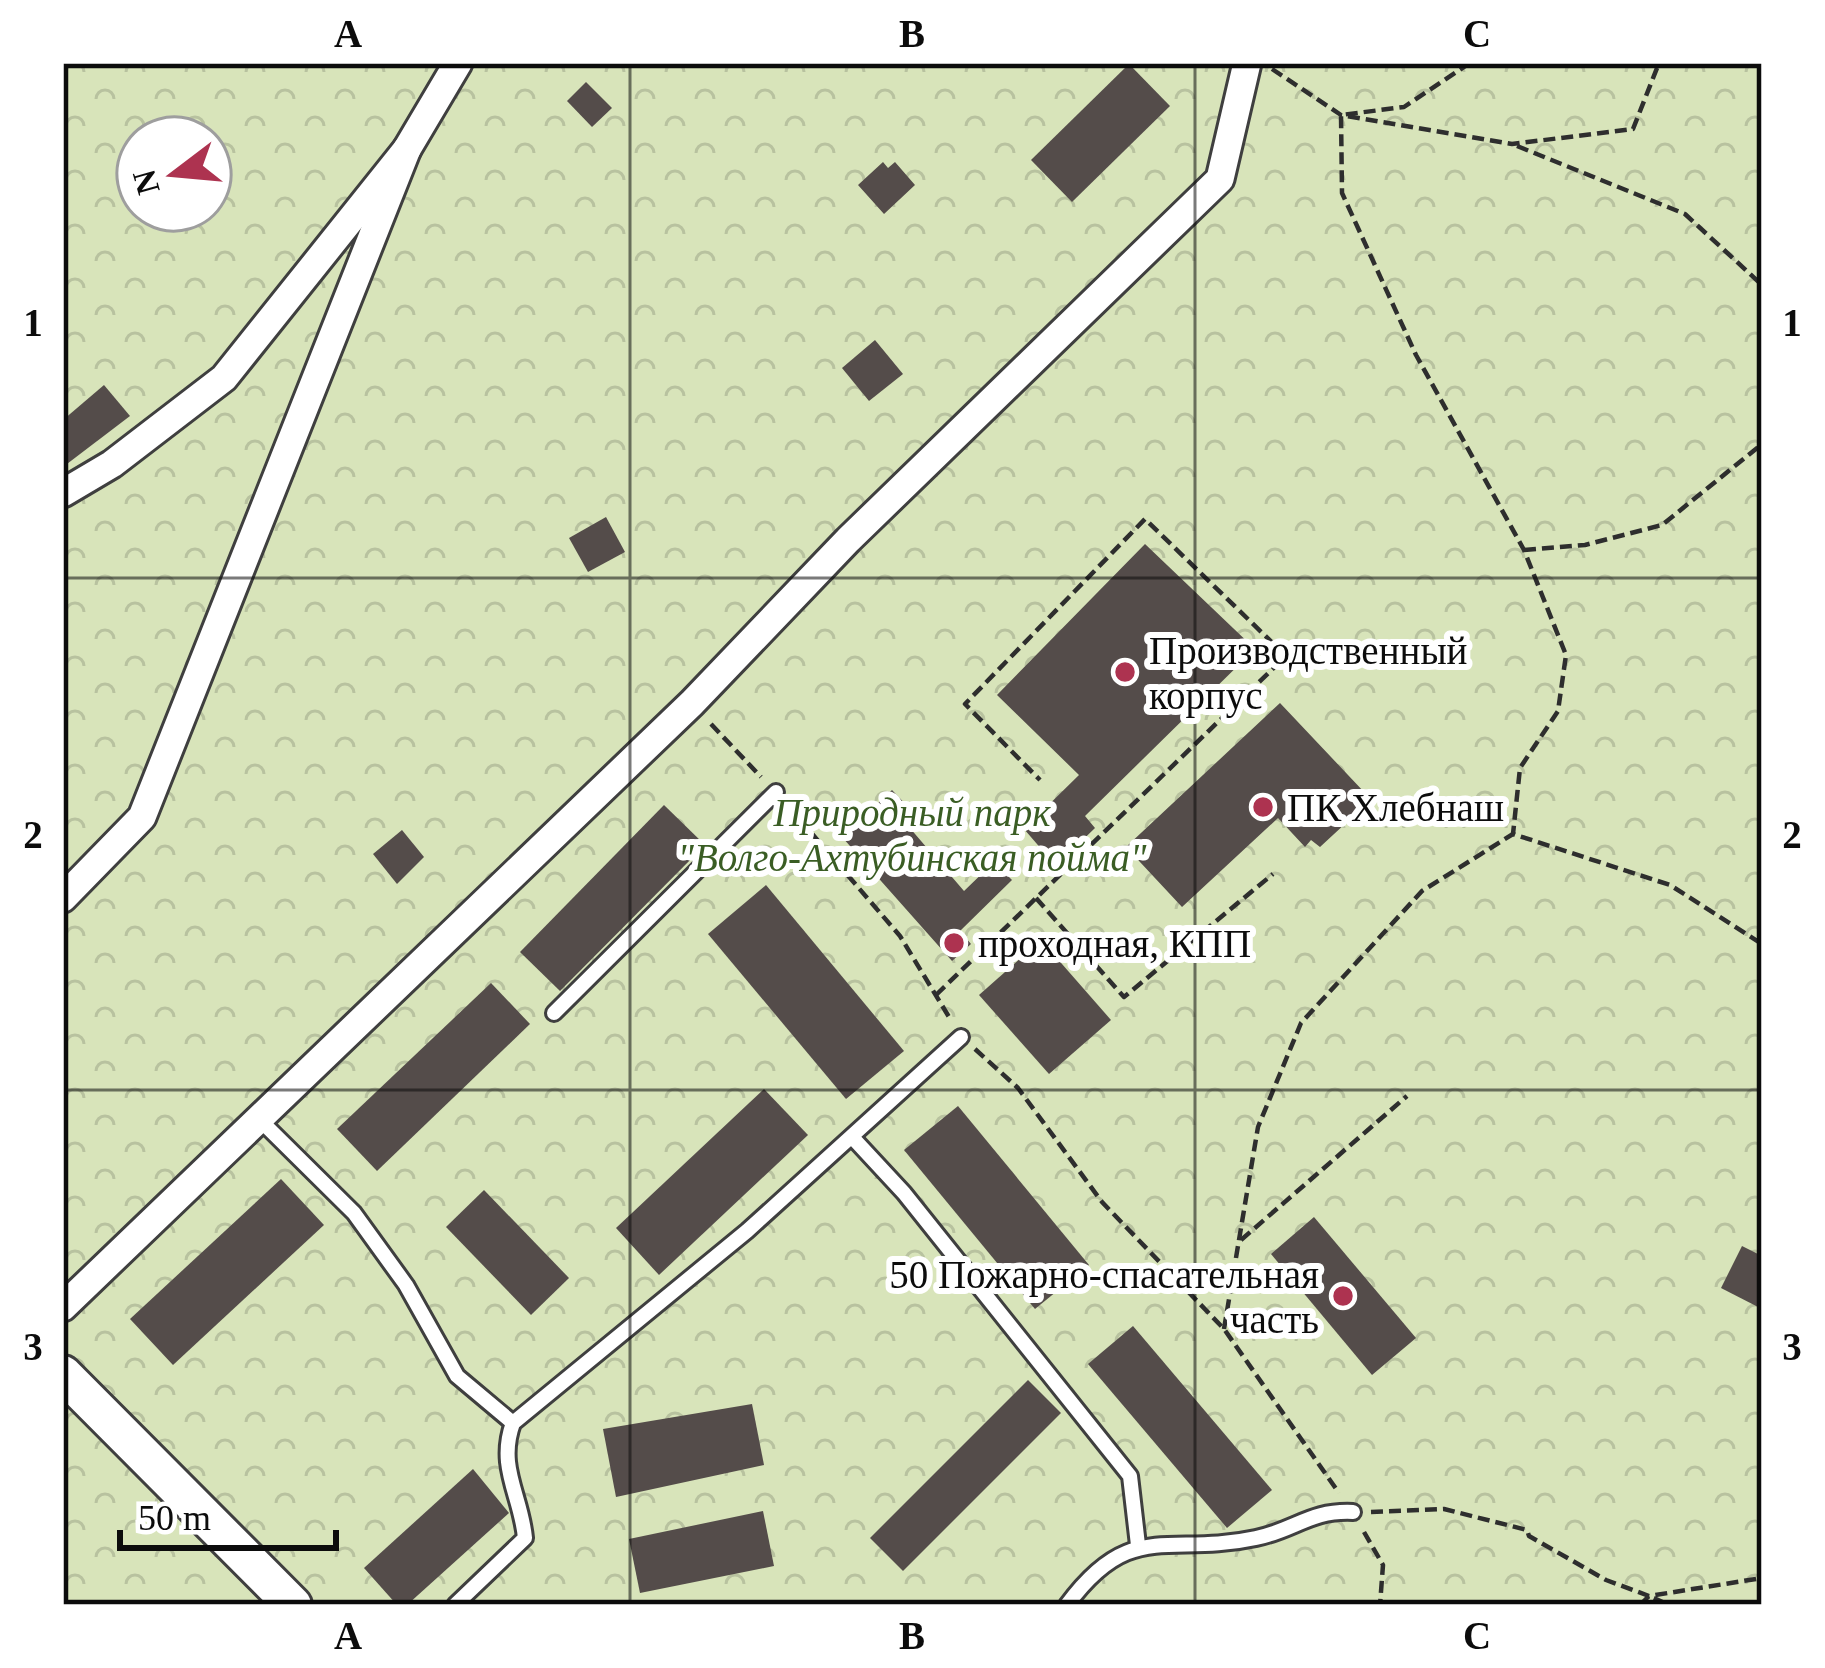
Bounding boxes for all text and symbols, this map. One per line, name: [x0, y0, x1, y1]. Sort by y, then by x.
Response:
text: A: [334, 12, 362, 55]
text: B: [899, 12, 925, 55]
text: C: [1463, 12, 1491, 55]
north arrow: [114, 114, 234, 234]
text: N: [125, 165, 167, 198]
text: 1: [23, 301, 43, 344]
text: 1: [1782, 301, 1802, 344]
place label: Производственный корпус: [1149, 629, 1467, 718]
marker: Производственный корпус: [1112, 659, 1138, 685]
place label: ПК Хлебнаш: [1287, 786, 1504, 829]
park label: Природный парк "Волго-Ахтубинская пойма": [678, 791, 1147, 880]
marker: ПК Хлебнаш: [1250, 794, 1276, 820]
text: 2: [23, 813, 43, 856]
text: 2: [1782, 813, 1802, 856]
place label: проходная, КПП: [978, 922, 1251, 966]
marker: проходная, КПП: [941, 930, 967, 956]
place label: 50 Пожарно-спасательная часть: [889, 1253, 1319, 1341]
marker: 50 Пожарно-спасательная часть: [1330, 1283, 1356, 1309]
text: 3: [23, 1325, 43, 1368]
text: 3: [1782, 1325, 1802, 1368]
scale bar: [120, 1476, 336, 1550]
text: 50 m: [138, 1498, 211, 1538]
text: A: [334, 1614, 362, 1657]
text: B: [899, 1614, 925, 1657]
text: C: [1463, 1614, 1491, 1657]

